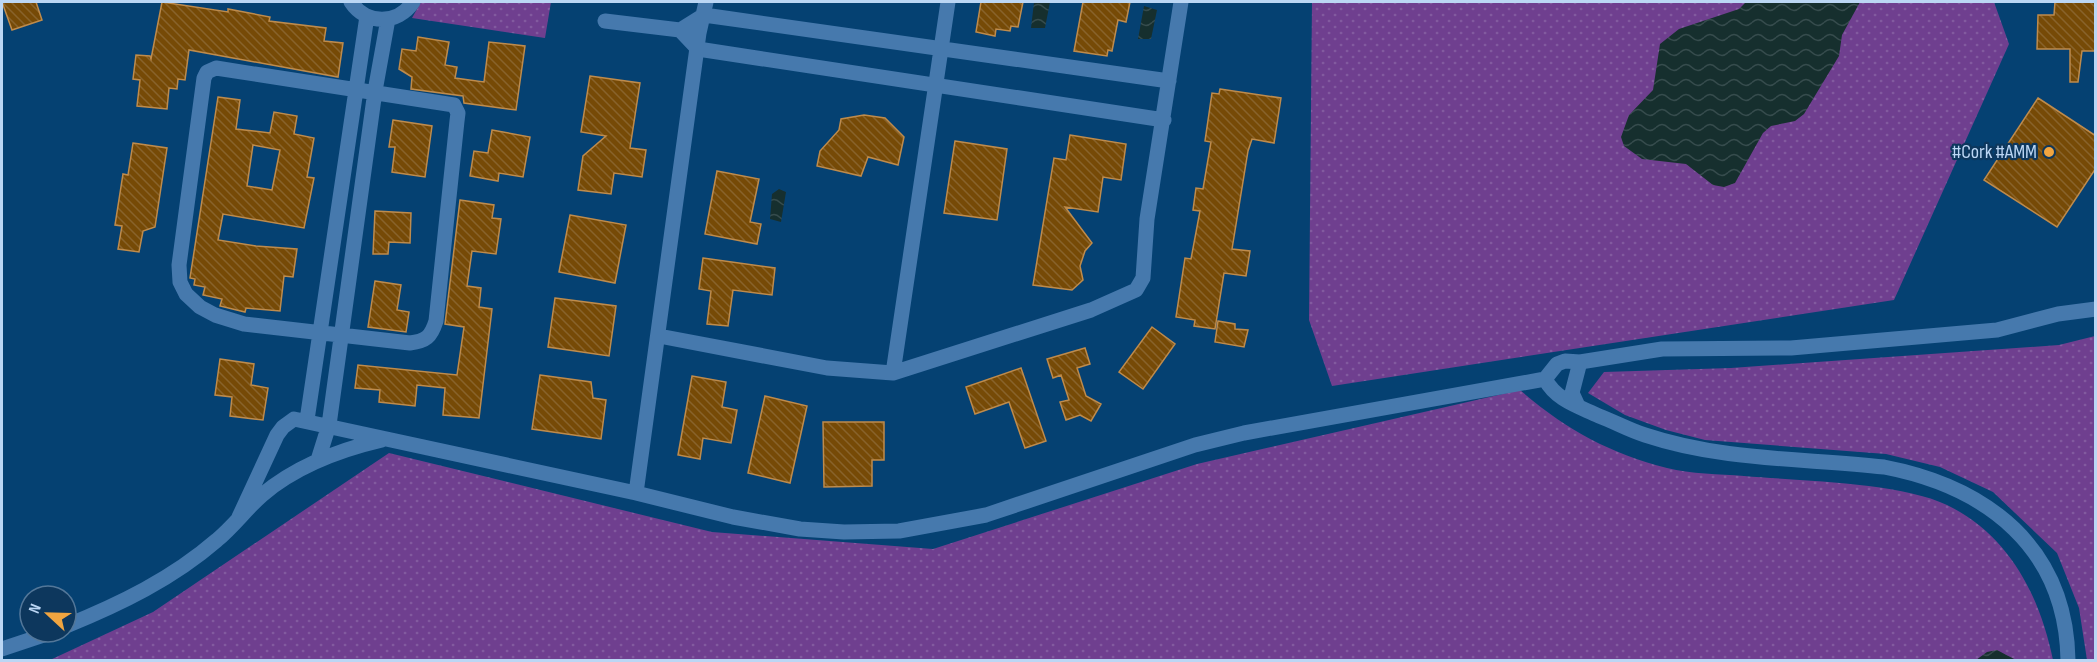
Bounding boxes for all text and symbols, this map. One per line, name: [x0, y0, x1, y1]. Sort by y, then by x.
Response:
place label: #Cork #AMM: [1952, 140, 2037, 164]
marker: #Cork #AMM: [2042, 145, 2056, 159]
north arrow: [18, 584, 78, 644]
text: N: [25, 601, 46, 616]

